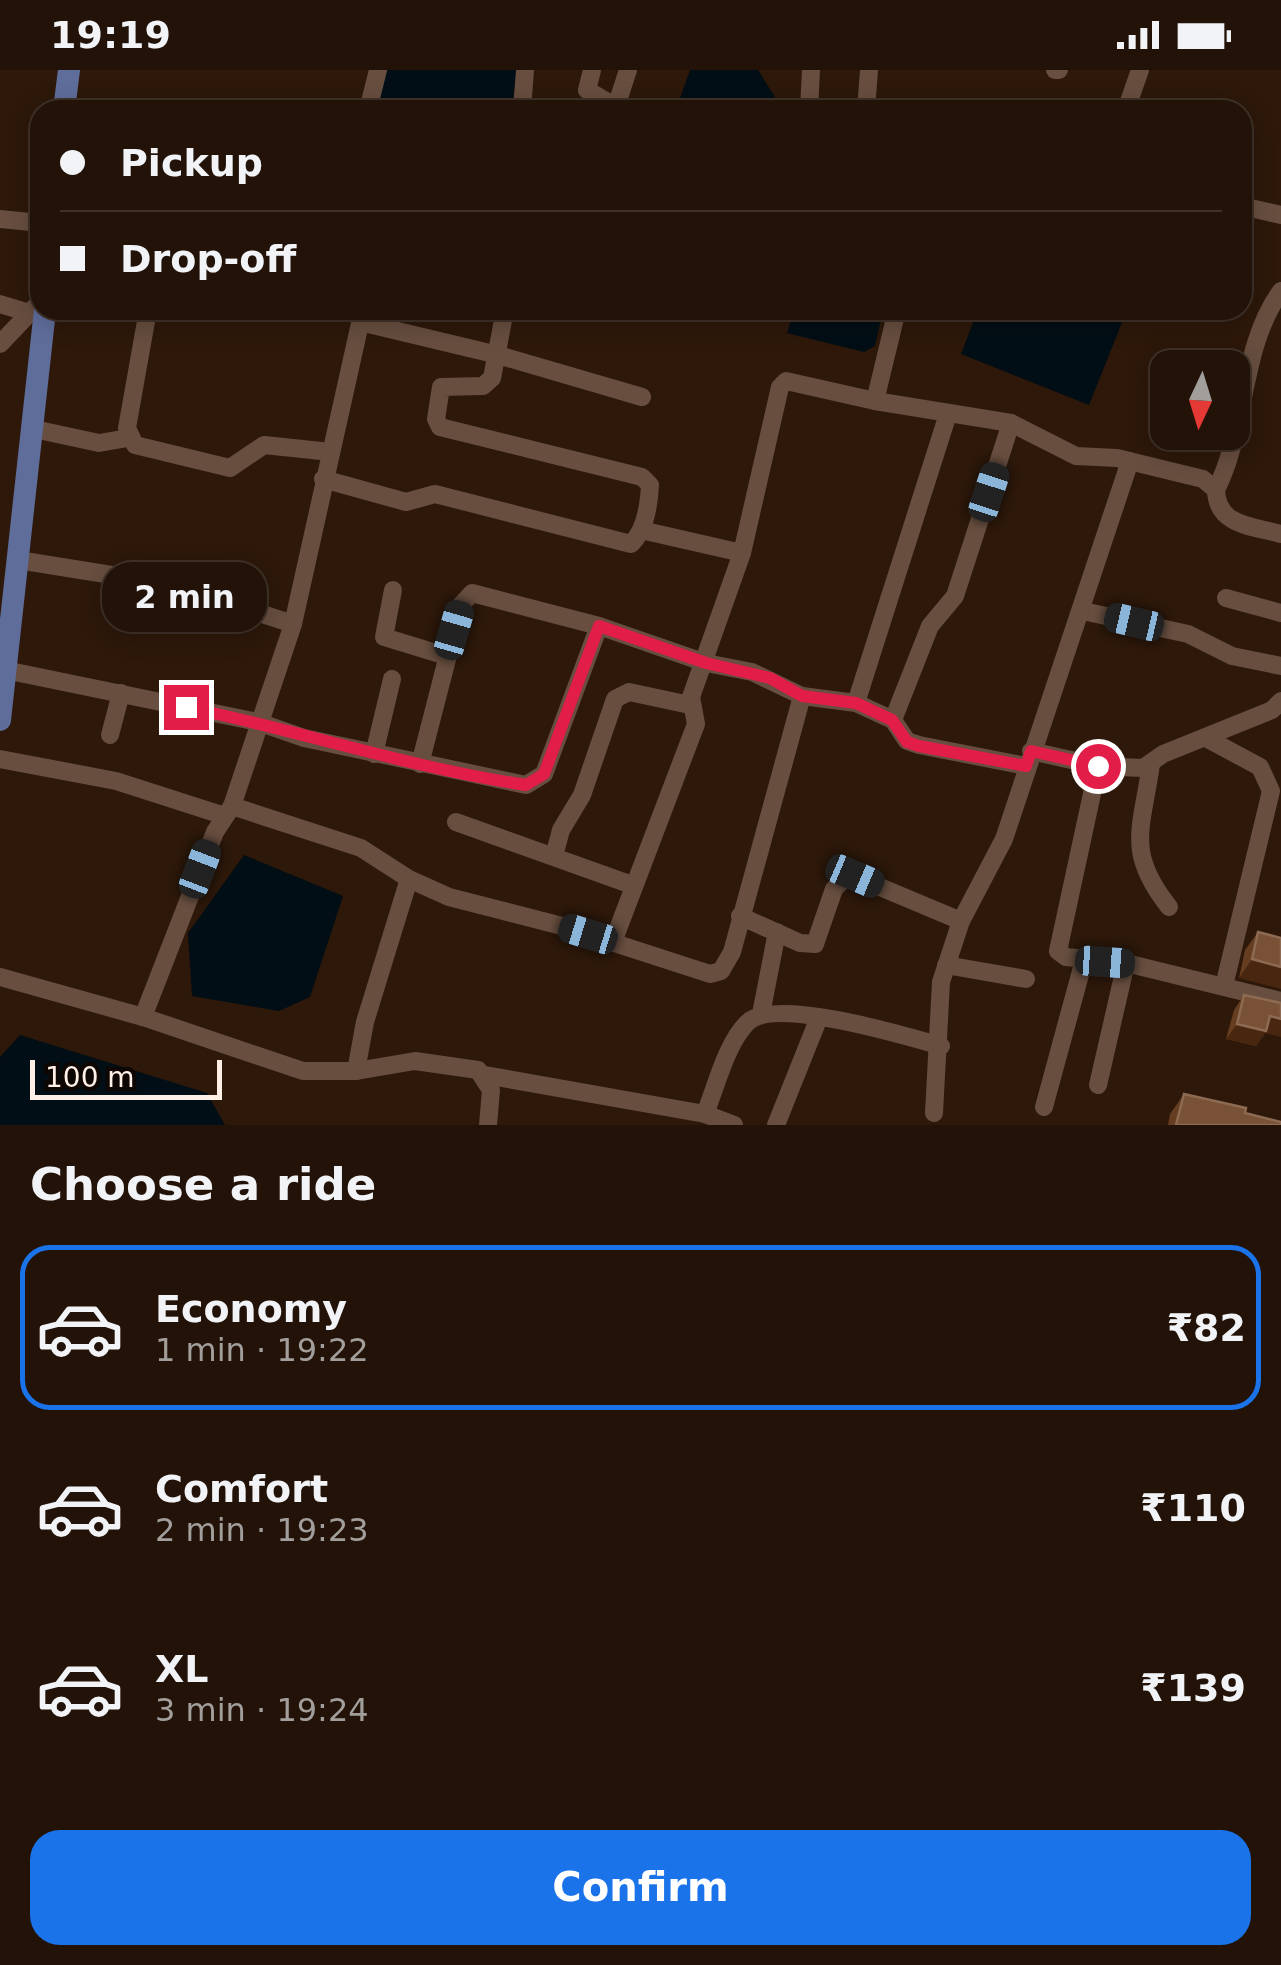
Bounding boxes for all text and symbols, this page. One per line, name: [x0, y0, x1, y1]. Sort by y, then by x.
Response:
text: 19:19: [50, 13, 171, 57]
text: Pickup: [120, 141, 263, 185]
text: Drop-off: [120, 237, 296, 281]
north arrow: [1150, 350, 1250, 450]
map controls: [1150, 350, 1250, 450]
car: [965, 459, 1013, 525]
callout: 2 min: [104, 562, 268, 632]
text: 2 min: [134, 578, 235, 616]
car: [431, 597, 477, 663]
car: [1101, 601, 1167, 643]
route end: [164, 685, 209, 730]
route start: [1076, 744, 1121, 789]
car: [175, 836, 225, 902]
car: [822, 850, 888, 902]
car: [555, 911, 621, 957]
car: [1074, 945, 1136, 979]
scale bar: [30, 1055, 222, 1100]
text: 100 m: [45, 1061, 135, 1094]
text: Choose a ride: [30, 1158, 376, 1211]
icon: car: [35, 1283, 125, 1373]
text: Economy: [155, 1287, 347, 1331]
text: ₹82: [1167, 1306, 1246, 1350]
text: 1 min · 19:22: [155, 1331, 369, 1369]
icon: car: [35, 1463, 125, 1553]
text: Comfort: [155, 1467, 328, 1511]
text: ₹110: [1140, 1486, 1246, 1530]
text: 2 min · 19:23: [155, 1511, 369, 1549]
icon: car: [35, 1643, 125, 1733]
text: XL: [155, 1647, 209, 1691]
text: ₹139: [1140, 1666, 1246, 1710]
text: 3 min · 19:24: [155, 1691, 369, 1729]
button: Confirm: [30, 1830, 1251, 1945]

